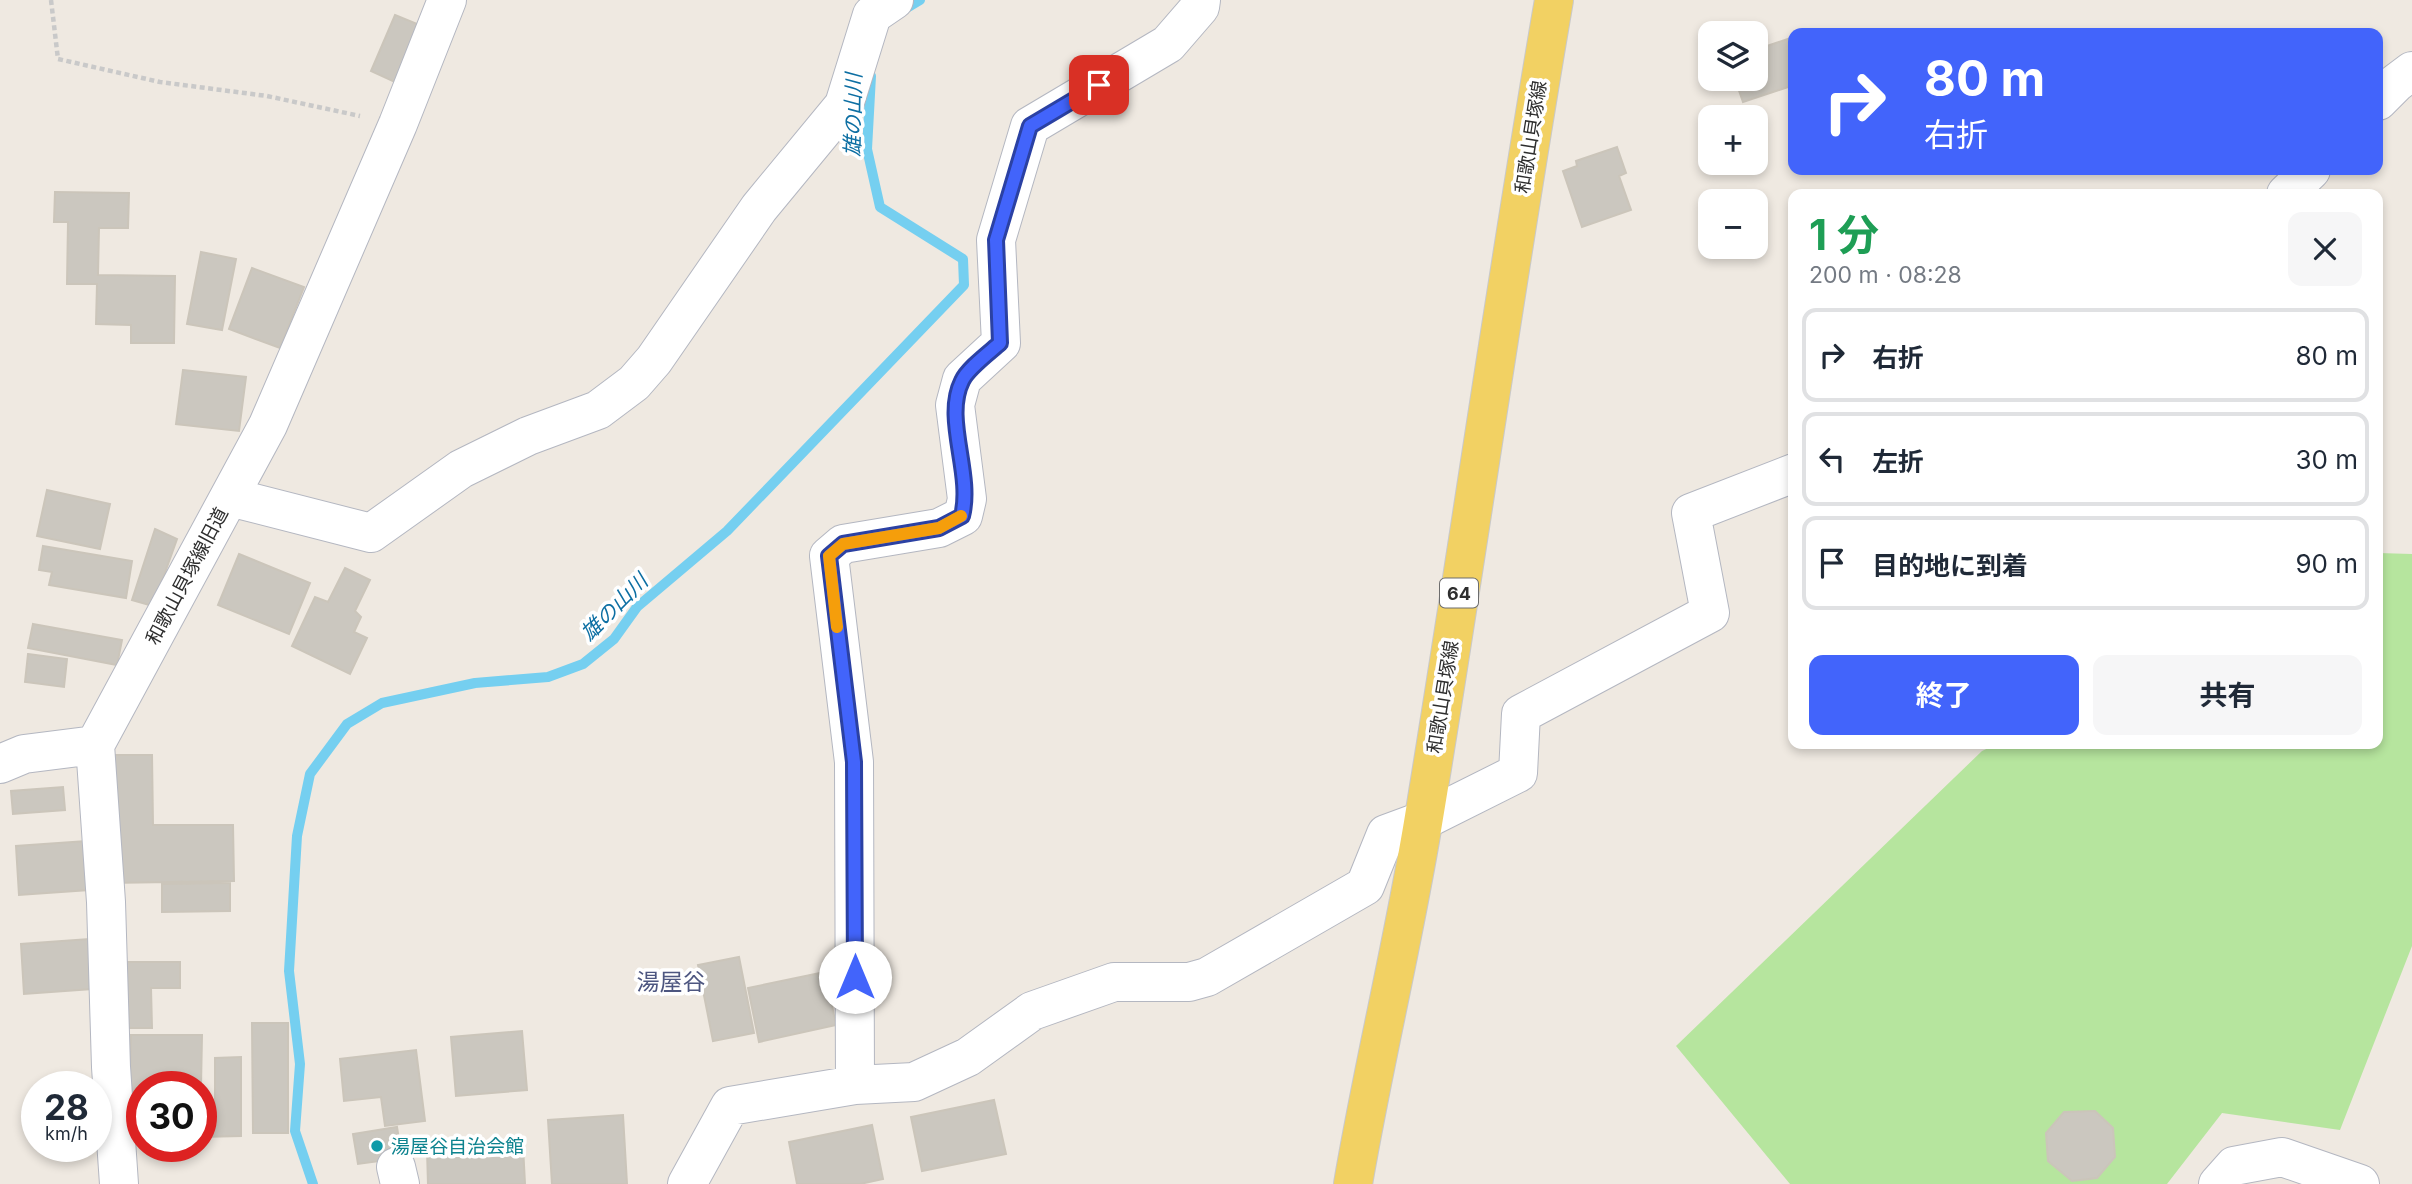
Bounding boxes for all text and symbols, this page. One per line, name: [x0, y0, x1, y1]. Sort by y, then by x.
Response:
map controls: [1698, 21, 1768, 259]
button: layers: [1698, 21, 1768, 91]
text: 80 m: [1924, 49, 2045, 108]
pin: [1069, 55, 1129, 115]
icon: right: [1809, 56, 1900, 147]
icon: arrive: [1080, 66, 1118, 104]
water label: 雄の山川: [840, 71, 866, 157]
street label: 和歌山貝塚線: [1511, 79, 1551, 195]
button: +: [1698, 105, 1768, 175]
text: 右折: [1924, 115, 1988, 154]
button: −: [1698, 189, 1768, 259]
text: 1 分: [1809, 209, 1879, 260]
button: close: [2288, 212, 2362, 286]
text: 200 m · 08:28: [1809, 261, 1962, 289]
icon: right: [1813, 336, 1851, 374]
text: 80 m: [2295, 340, 2358, 371]
text: 右折: [1872, 342, 1924, 373]
icon: left: [1813, 440, 1851, 478]
text: 30 m: [2295, 444, 2358, 475]
text: 左折: [1872, 446, 1924, 477]
street label: 和歌山貝塚線旧道: [141, 503, 233, 649]
icon: arrive: [1813, 544, 1851, 582]
text: 90 m: [2295, 548, 2358, 579]
text: 目的地に到着: [1872, 550, 2028, 581]
water label: 雄の山川: [575, 567, 654, 646]
road number: 64: [1440, 578, 1478, 608]
street label: 和歌山貝塚線: [1423, 639, 1463, 755]
button: 終了: [1809, 655, 2079, 735]
button: 共有: [2093, 655, 2362, 735]
position arrow: [818, 940, 892, 1014]
district label: 湯屋谷: [637, 968, 706, 996]
speed limit sign: 30: [126, 1071, 217, 1162]
text: 28: [44, 1086, 89, 1128]
text: km/h: [45, 1123, 88, 1144]
place label: 湯屋谷自治会館: [391, 1135, 524, 1158]
marker: 湯屋谷自治会館: [369, 1138, 385, 1154]

